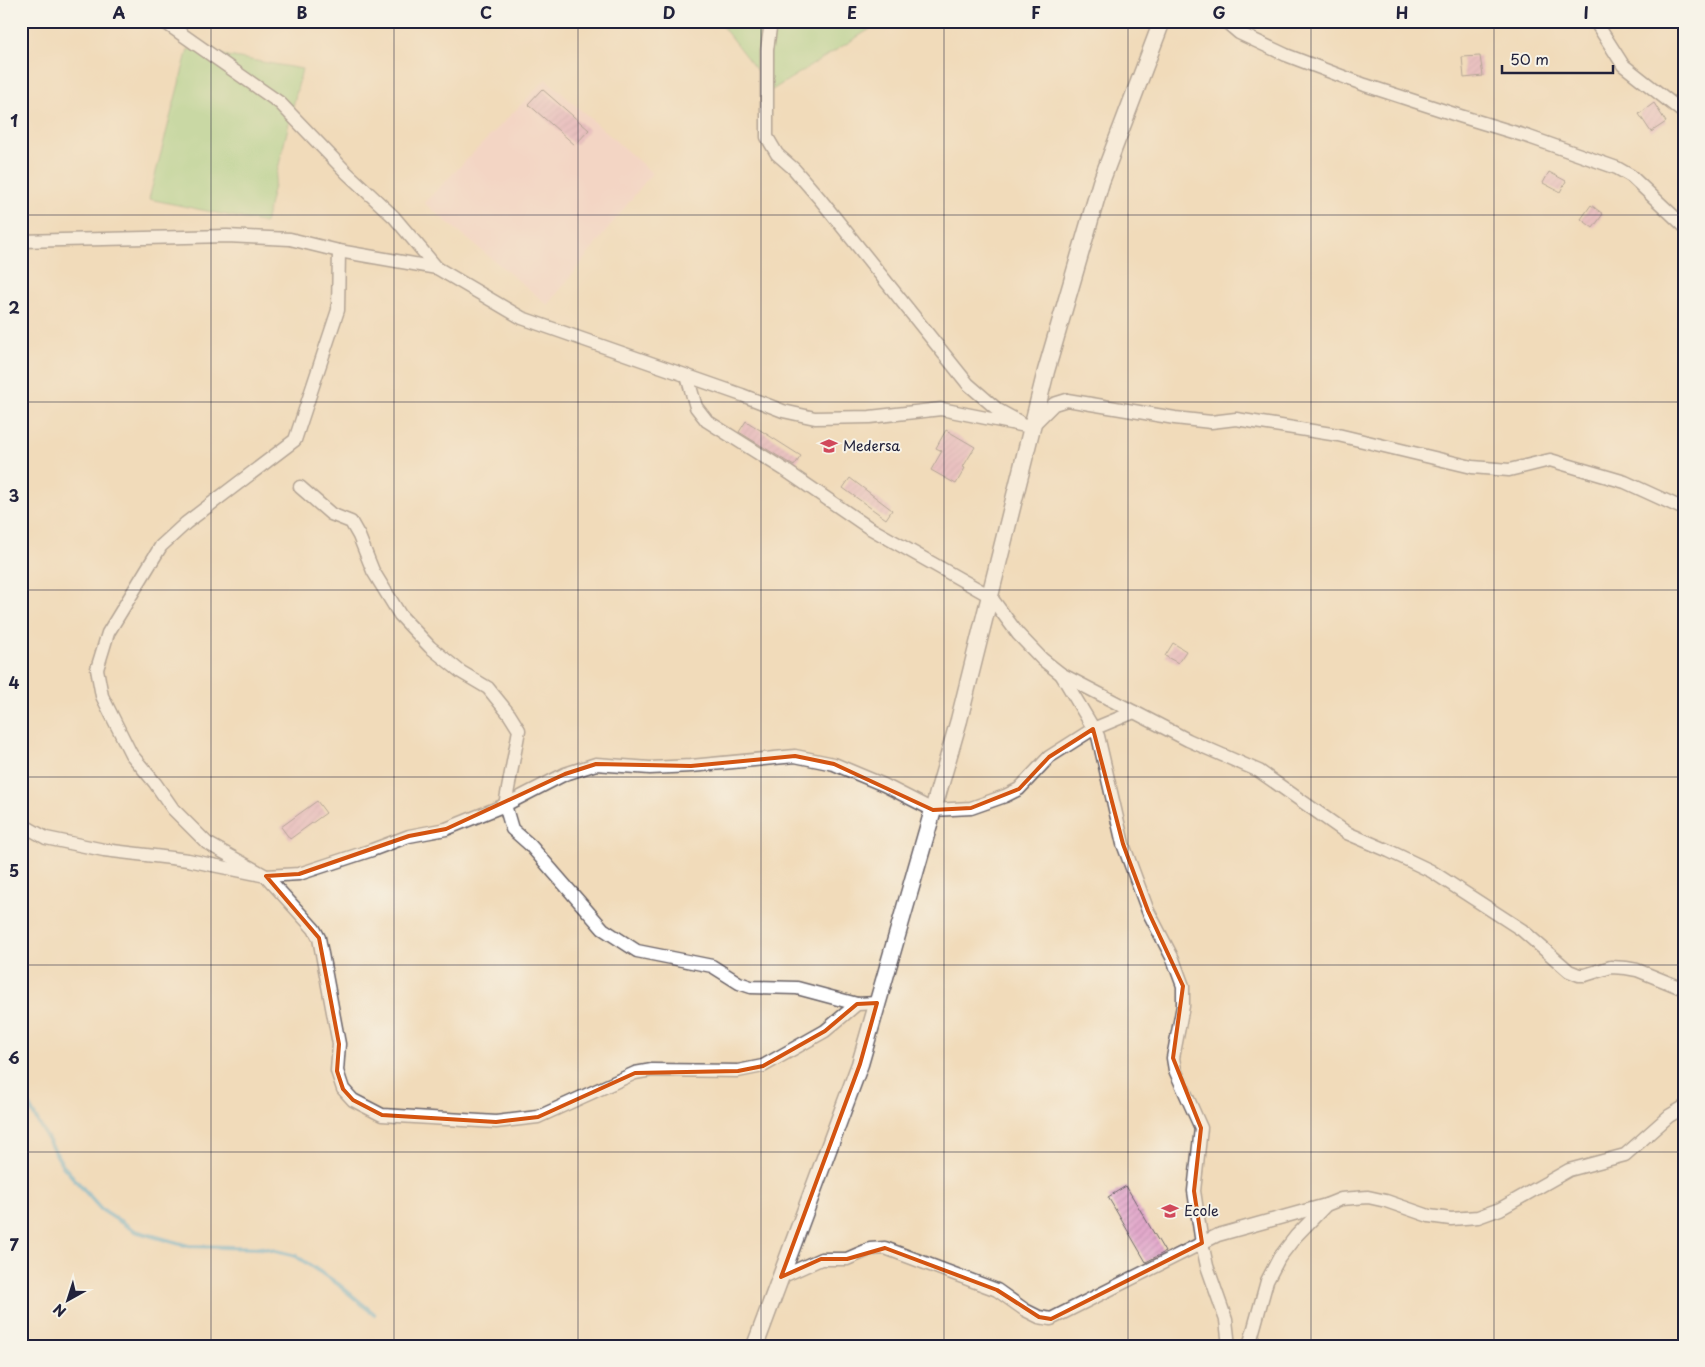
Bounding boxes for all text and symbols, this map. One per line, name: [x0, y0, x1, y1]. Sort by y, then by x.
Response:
text: A: [113, 0, 126, 24]
text: B: [297, 0, 308, 24]
text: C: [480, 0, 492, 24]
text: D: [663, 0, 675, 24]
text: E: [847, 0, 857, 24]
text: F: [1031, 0, 1041, 24]
text: G: [1212, 0, 1226, 24]
text: H: [1396, 0, 1408, 24]
text: I: [1583, 0, 1589, 24]
scale bar: [1502, 42, 1614, 74]
text: 50 m: [1510, 47, 1549, 70]
text: 1: [10, 108, 18, 132]
text: 2: [8, 295, 20, 319]
place label: Medersa: [843, 435, 900, 456]
school or university icon: Medersa: [819, 436, 839, 456]
text: 3: [9, 483, 19, 507]
text: 4: [9, 670, 20, 694]
text: 5: [9, 858, 19, 882]
text: 6: [8, 1045, 20, 1069]
place label: Ecole: [1184, 1200, 1219, 1221]
school or university icon: Ecole: [1160, 1201, 1180, 1221]
text: 7: [9, 1232, 19, 1256]
north arrow: [42, 1274, 92, 1324]
text: N: [49, 1299, 70, 1322]

